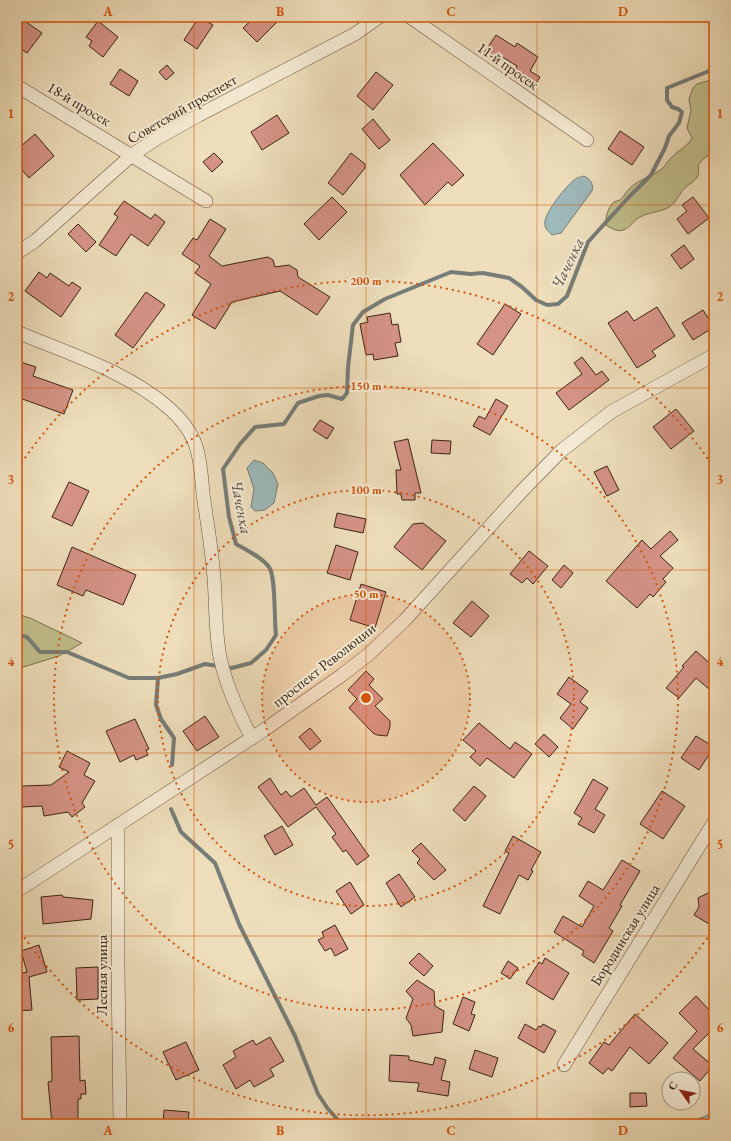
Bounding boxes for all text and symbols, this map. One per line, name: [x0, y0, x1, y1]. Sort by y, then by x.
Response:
text: A: [102, 3, 113, 20]
text: B: [276, 3, 284, 20]
text: C: [446, 3, 456, 20]
text: D: [618, 3, 628, 20]
street label: 11-й просек: [474, 37, 543, 94]
street label: Советский проспект: [123, 69, 240, 148]
street label: 18-й просек: [44, 77, 115, 130]
text: 1: [8, 105, 15, 122]
text: 1: [717, 105, 724, 122]
water label: Чаченка: [546, 234, 589, 292]
text: 200 m: [350, 273, 382, 289]
text: 2: [8, 288, 15, 305]
text: 2: [717, 288, 724, 305]
text: 150 m: [350, 378, 382, 394]
text: 3: [8, 471, 15, 488]
text: 3: [717, 471, 724, 488]
water label: Чаченка: [226, 478, 257, 536]
text: 100 m: [350, 482, 382, 498]
text: 50 m: [353, 586, 379, 602]
street label: проспект Революции: [268, 618, 379, 711]
text: 4: [8, 653, 15, 670]
text: 4: [717, 653, 724, 670]
centre of rings: [359, 691, 373, 705]
text: 5: [8, 836, 14, 853]
text: 5: [717, 836, 723, 853]
street label: Бородинская улица: [585, 880, 664, 989]
street label: Лесная улица: [92, 935, 111, 1015]
text: 6: [8, 1019, 15, 1036]
text: 6: [717, 1019, 724, 1036]
north arrow: [661, 1071, 701, 1111]
text: С: [665, 1078, 681, 1093]
text: A: [102, 1122, 113, 1139]
text: B: [276, 1122, 284, 1139]
text: C: [446, 1122, 456, 1139]
text: D: [618, 1122, 628, 1139]

